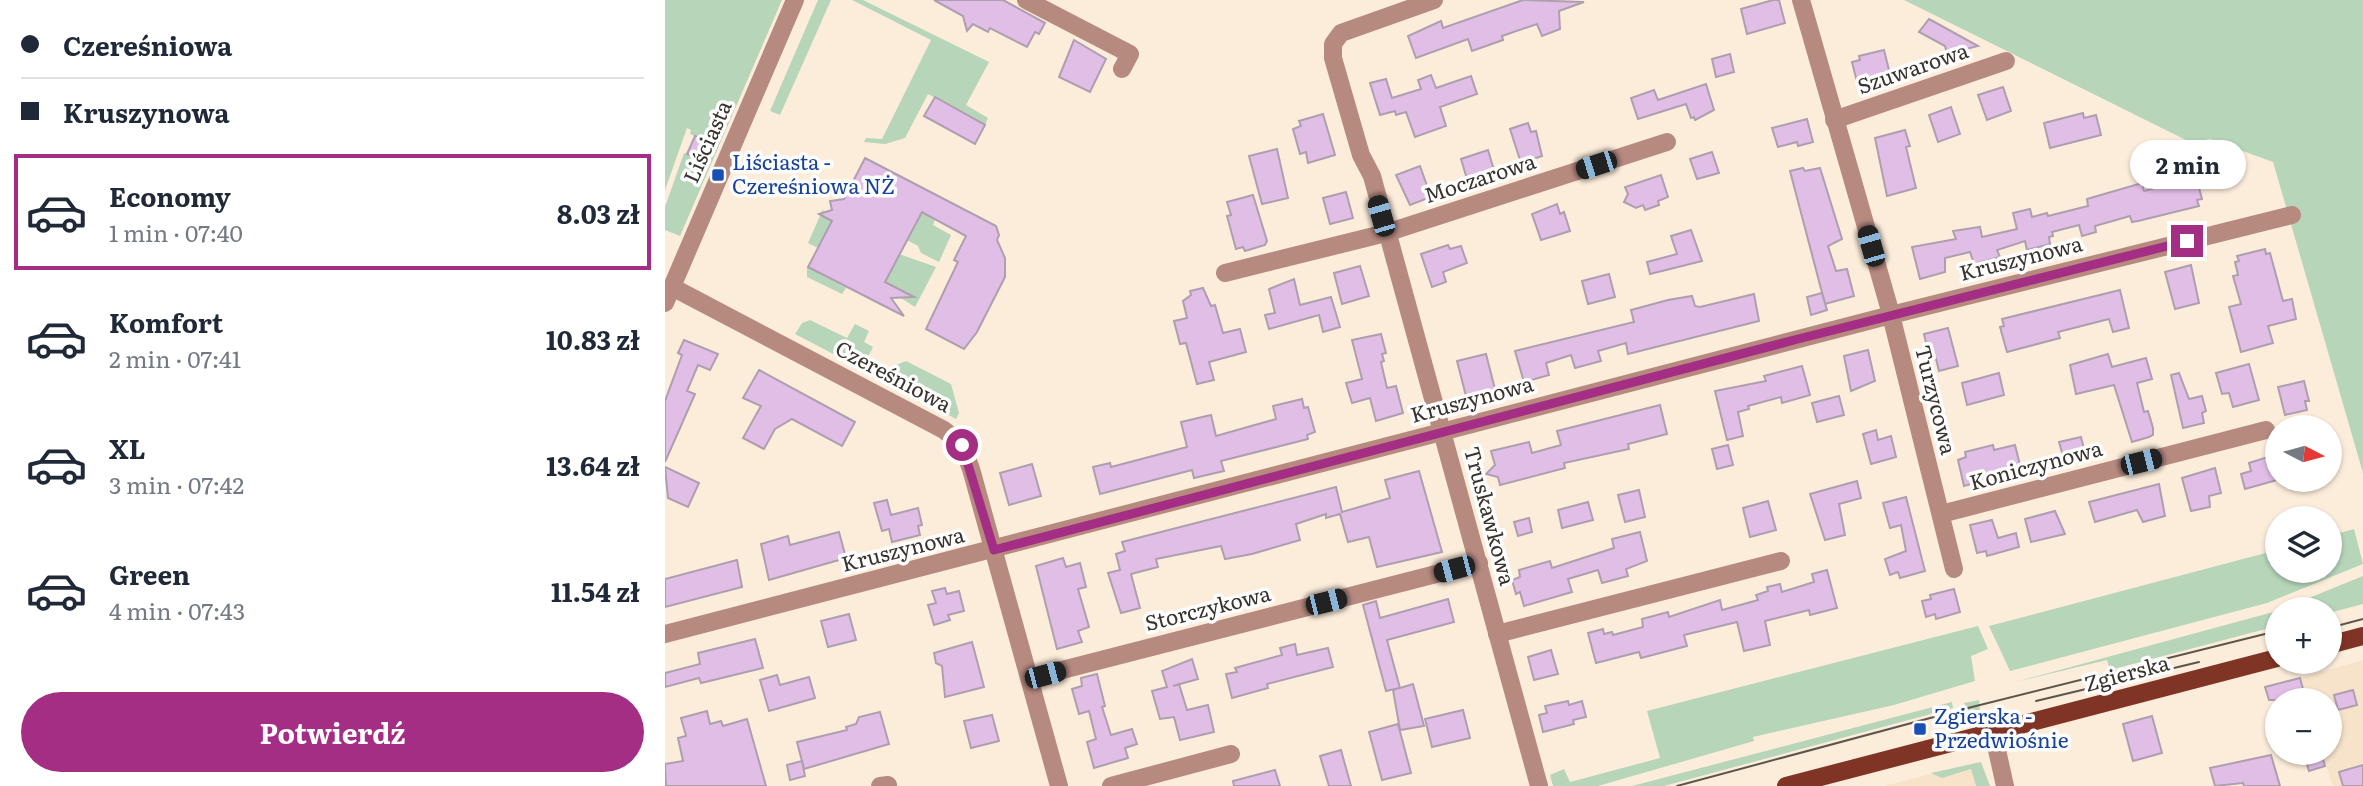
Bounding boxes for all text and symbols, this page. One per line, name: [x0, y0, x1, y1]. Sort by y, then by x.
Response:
text: Czereśniowa: [63, 25, 232, 64]
street label: Szuwarowa: [1853, 33, 1973, 100]
text: Kruszynowa: [63, 92, 229, 131]
street label: Liściasta: [674, 94, 738, 187]
callout: 2 min: [2129, 140, 2245, 188]
street label: Moczarowa: [1419, 144, 1540, 209]
place label: Liściasta - Czereśniowa NŻ: [732, 145, 895, 200]
text: 2 min: [2156, 147, 2220, 181]
car: [1573, 149, 1620, 181]
marker: Liściasta - Czereśniowa NŻ: [710, 167, 726, 183]
text: Economy: [109, 176, 231, 215]
icon: car: [25, 181, 88, 244]
text: 8.03 zł: [557, 193, 640, 232]
car: [1366, 193, 1397, 239]
text: 1 min · 07:40: [109, 215, 243, 249]
car: [1856, 223, 1887, 269]
route end: [2171, 225, 2203, 257]
street label: Kruszynowa: [1956, 226, 2086, 287]
text: Komfort: [109, 302, 223, 341]
icon: car: [25, 307, 88, 370]
text: 10.83 zł: [546, 319, 640, 358]
street label: Czereśniowa: [831, 331, 958, 419]
text: 2 min · 07:41: [109, 341, 241, 375]
street label: Turzycowa: [1909, 341, 1966, 458]
street label: Kruszynowa: [1407, 366, 1537, 429]
north arrow: [2265, 415, 2341, 492]
map controls: [2265, 415, 2342, 765]
text: XL: [109, 428, 146, 467]
route start: [946, 429, 978, 461]
street label: Koniczynowa: [1966, 431, 2106, 496]
icon: car: [25, 433, 88, 496]
street label: Truskawkowa: [1458, 443, 1525, 589]
text: 13.64 zł: [546, 445, 640, 484]
car: [2119, 447, 2164, 477]
text: 3 min · 07:42: [109, 467, 244, 501]
button: layers: [2265, 506, 2342, 583]
street label: Kruszynowa: [838, 517, 968, 578]
car: [1431, 553, 1478, 585]
text: Green: [109, 554, 190, 593]
icon: car: [25, 559, 88, 622]
text: 11.54 zł: [551, 571, 640, 610]
street label: Storczykowa: [1141, 576, 1274, 637]
car: [1304, 587, 1349, 617]
text: 4 min · 07:43: [109, 593, 245, 627]
button: +: [2265, 597, 2342, 674]
street label: Zgierska: [2080, 645, 2173, 698]
car: [1022, 659, 1069, 691]
button: −: [2265, 688, 2342, 765]
button: Potwierdź: [21, 692, 644, 772]
place label: Zgierska - Przedwiośnie: [1934, 699, 2069, 754]
marker: Zgierska - Przedwiośnie: [1912, 721, 1928, 737]

